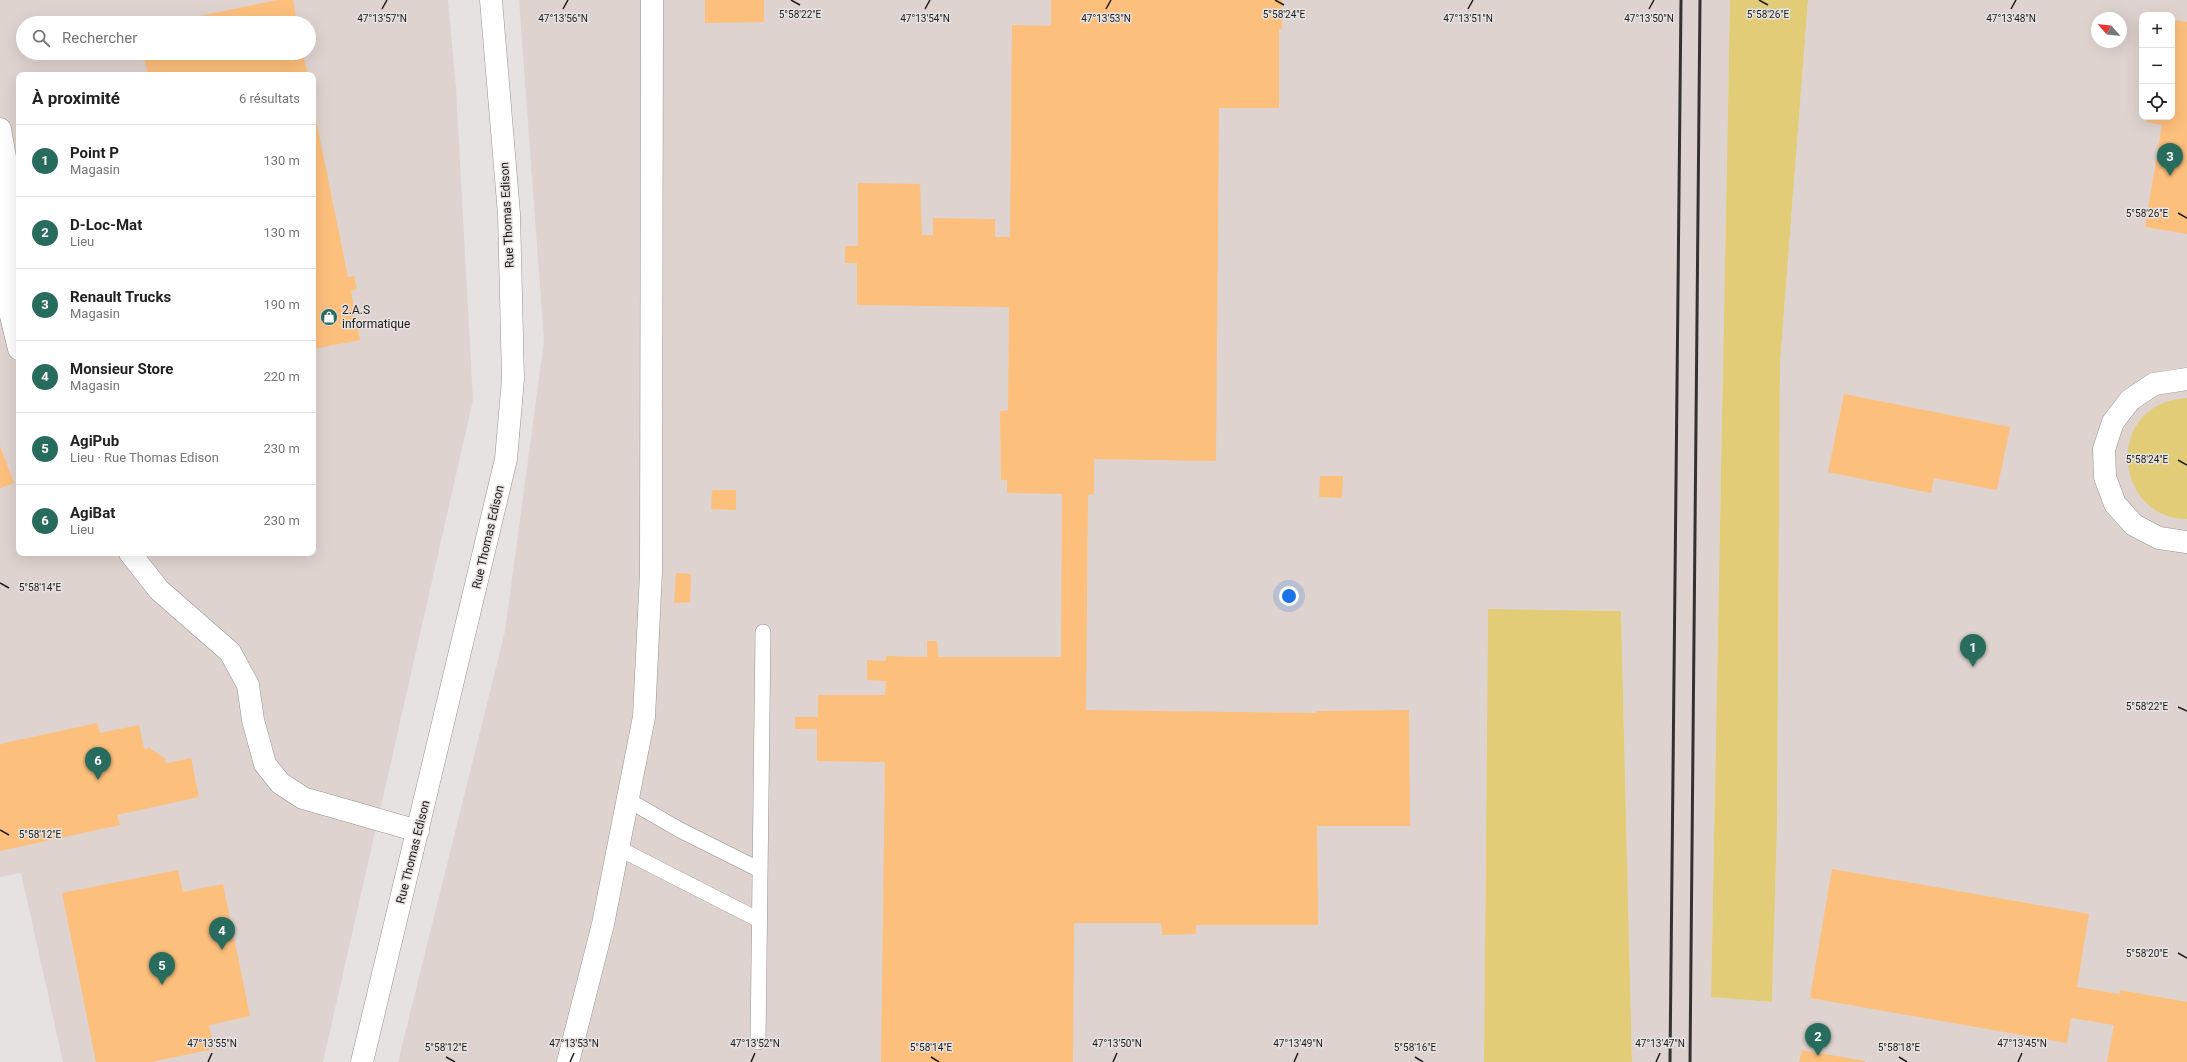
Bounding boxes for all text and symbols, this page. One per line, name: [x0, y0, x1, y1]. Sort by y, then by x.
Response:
text: 5°58'22"E: [779, 9, 822, 20]
text: 5°58'24"E: [1263, 9, 1306, 20]
text: 5°58'26"E: [1747, 9, 1790, 20]
north arrow: [2091, 12, 2127, 48]
map controls: [2139, 12, 2175, 120]
button: +: [2139, 12, 2175, 48]
text: 47°13'57"N: [357, 13, 407, 24]
text: 47°13'56"N: [538, 13, 588, 24]
text: 47°13'54"N: [900, 13, 950, 24]
text: 47°13'53"N: [1081, 13, 1131, 24]
text: 47°13'51"N: [1443, 13, 1493, 24]
text: 47°13'50"N: [1624, 13, 1674, 24]
text: 47°13'48"N: [1986, 13, 2036, 24]
search box: [16, 16, 316, 60]
icon: search: [30, 27, 52, 49]
text: Rechercher: [62, 29, 137, 47]
button: −: [2139, 48, 2175, 84]
button: locate: [2139, 84, 2175, 120]
text: À proximité: [32, 88, 120, 108]
text: 6 résultats: [239, 91, 300, 106]
pin: 3: [2157, 143, 2183, 176]
text: Point P: [70, 144, 119, 162]
text: 1: [41, 153, 49, 168]
text: 130 m: [263, 153, 300, 168]
text: Magasin: [70, 162, 120, 177]
street label: Rue Thomas Edison: [497, 162, 517, 268]
text: 5°58'26"E: [2126, 208, 2169, 219]
text: D-Loc-Mat: [70, 216, 142, 234]
text: 2: [41, 225, 49, 240]
text: 130 m: [263, 225, 300, 240]
text: Lieu: [70, 234, 94, 249]
text: Renault Trucks: [70, 288, 171, 306]
text: 3: [41, 297, 49, 312]
text: 190 m: [263, 297, 300, 312]
place label: 2.A.S informatique: [342, 303, 410, 331]
text: Magasin: [70, 306, 120, 321]
shop icon: 2.A.S informatique: [319, 307, 339, 327]
text: Monsieur Store: [70, 360, 173, 378]
text: 4: [41, 369, 49, 384]
text: 220 m: [263, 369, 300, 384]
text: Magasin: [70, 378, 120, 393]
text: AgiPub: [70, 432, 119, 450]
text: 5: [41, 441, 49, 456]
text: 230 m: [263, 441, 300, 456]
text: Lieu · Rue Thomas Edison: [70, 450, 219, 465]
text: 5°58'24"E: [2126, 454, 2169, 465]
street label: Rue Thomas Edison: [469, 484, 507, 590]
text: AgiBat: [70, 504, 115, 522]
text: 6: [41, 513, 49, 528]
text: 230 m: [263, 513, 300, 528]
text: Lieu: [70, 522, 94, 537]
text: 5°58'14"E: [19, 582, 62, 593]
your location: [1279, 586, 1299, 606]
pin: 1: [1960, 634, 1986, 667]
text: 5°58'22"E: [2126, 701, 2169, 712]
pin: 6: [85, 747, 111, 780]
street label: Rue Thomas Edison: [393, 799, 433, 905]
text: 5°58'12"E: [19, 829, 62, 840]
pin: 4: [209, 917, 235, 950]
text: 5°58'20"E: [2126, 948, 2169, 959]
pin: 5: [149, 952, 175, 985]
pin: 2: [1805, 1023, 1831, 1056]
text: 47°13'55"N: [187, 1038, 237, 1049]
text: 47°13'53"N: [549, 1038, 599, 1049]
text: 47°13'52"N: [730, 1038, 780, 1049]
text: 47°13'50"N: [1092, 1038, 1142, 1049]
text: 47°13'49"N: [1273, 1038, 1323, 1049]
text: 47°13'47"N: [1635, 1038, 1685, 1049]
text: 47°13'45"N: [1997, 1038, 2047, 1049]
text: 5°58'12"E: [425, 1042, 468, 1053]
text: 5°58'14"E: [910, 1042, 953, 1053]
text: 5°58'16"E: [1394, 1042, 1437, 1053]
text: 5°58'18"E: [1878, 1042, 1921, 1053]

